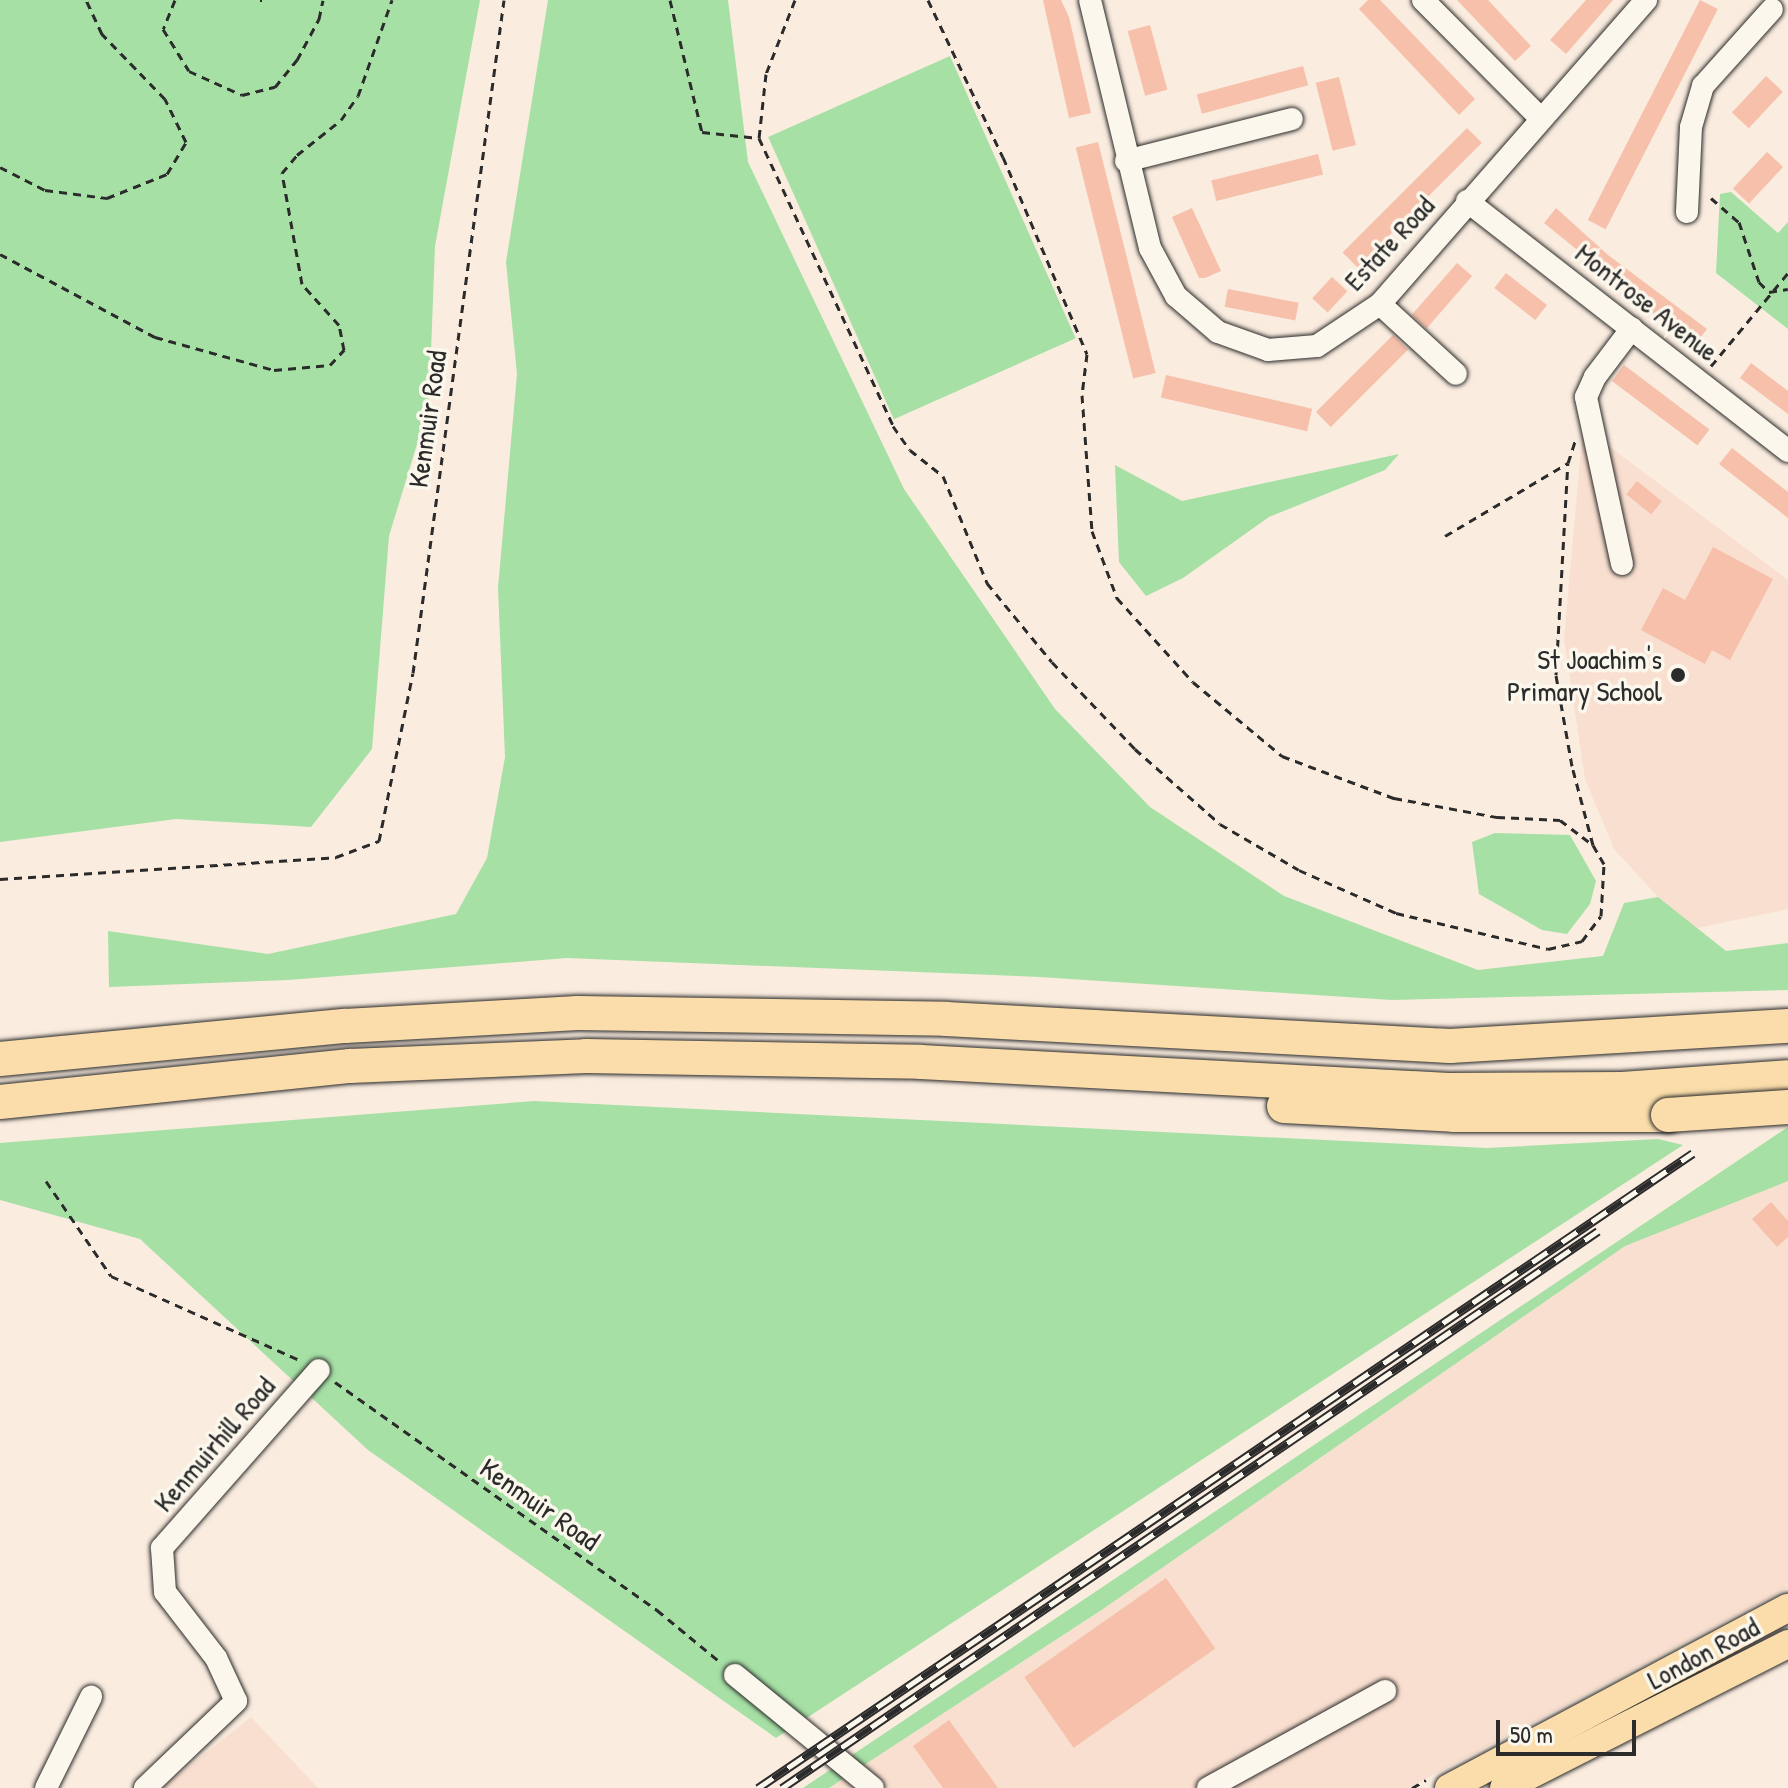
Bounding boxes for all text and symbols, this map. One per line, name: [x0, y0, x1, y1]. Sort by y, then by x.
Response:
street label: Estate Road: [1337, 189, 1441, 297]
street label: Montrose Avenue: [1569, 236, 1725, 368]
street label: Kenmuir Road: [401, 348, 453, 490]
place label: St Joachim's Primary School: [1507, 642, 1662, 708]
marker: St Joachim's Primary School: [1669, 666, 1687, 684]
street label: Kenmuirhill Road: [146, 1370, 282, 1518]
street label: Kenmuir Road: [474, 1451, 606, 1557]
street label: London Road: [1641, 1610, 1765, 1696]
scale bar: [1500, 1704, 1640, 1754]
text: 50 m: [1510, 1718, 1553, 1750]

